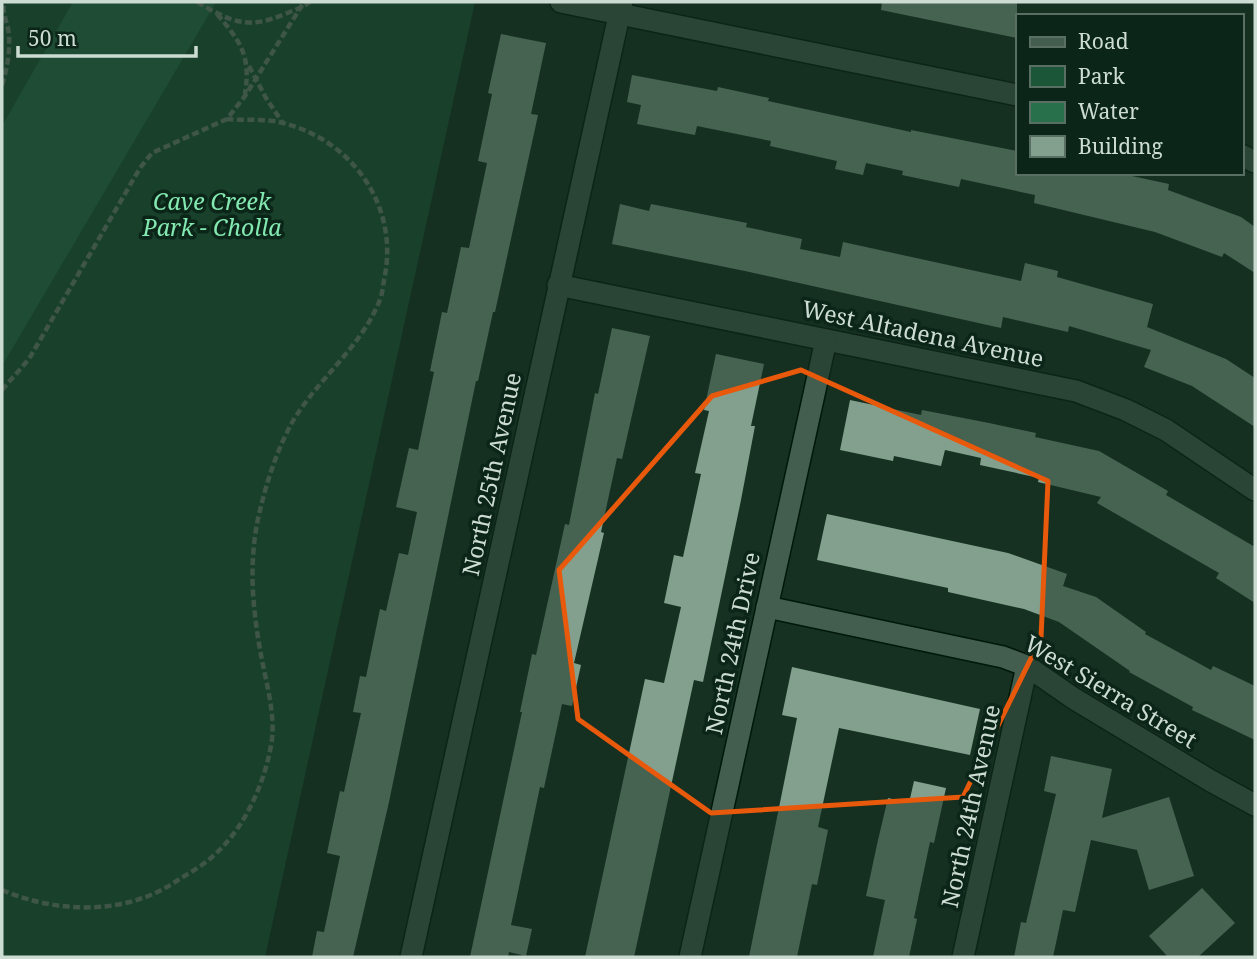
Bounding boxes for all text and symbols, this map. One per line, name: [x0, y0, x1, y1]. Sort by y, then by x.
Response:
scale bar: [18, 14, 196, 58]
legend: [1016, 14, 1243, 175]
text: 50 m: [28, 24, 77, 52]
text: Road: [1078, 27, 1129, 55]
text: Park: [1078, 62, 1125, 90]
text: Water: [1078, 97, 1139, 125]
text: Building: [1078, 132, 1163, 160]
park label: Cave Creek Park - Cholla: [141, 185, 282, 243]
street label: West Altadena Avenue: [799, 292, 1047, 374]
street label: North 25th Avenue: [454, 369, 528, 579]
street label: North 24th Drive: [697, 549, 767, 737]
street label: West Sierra Street: [1019, 627, 1203, 755]
street label: North 24th Avenue: [933, 701, 1007, 911]

